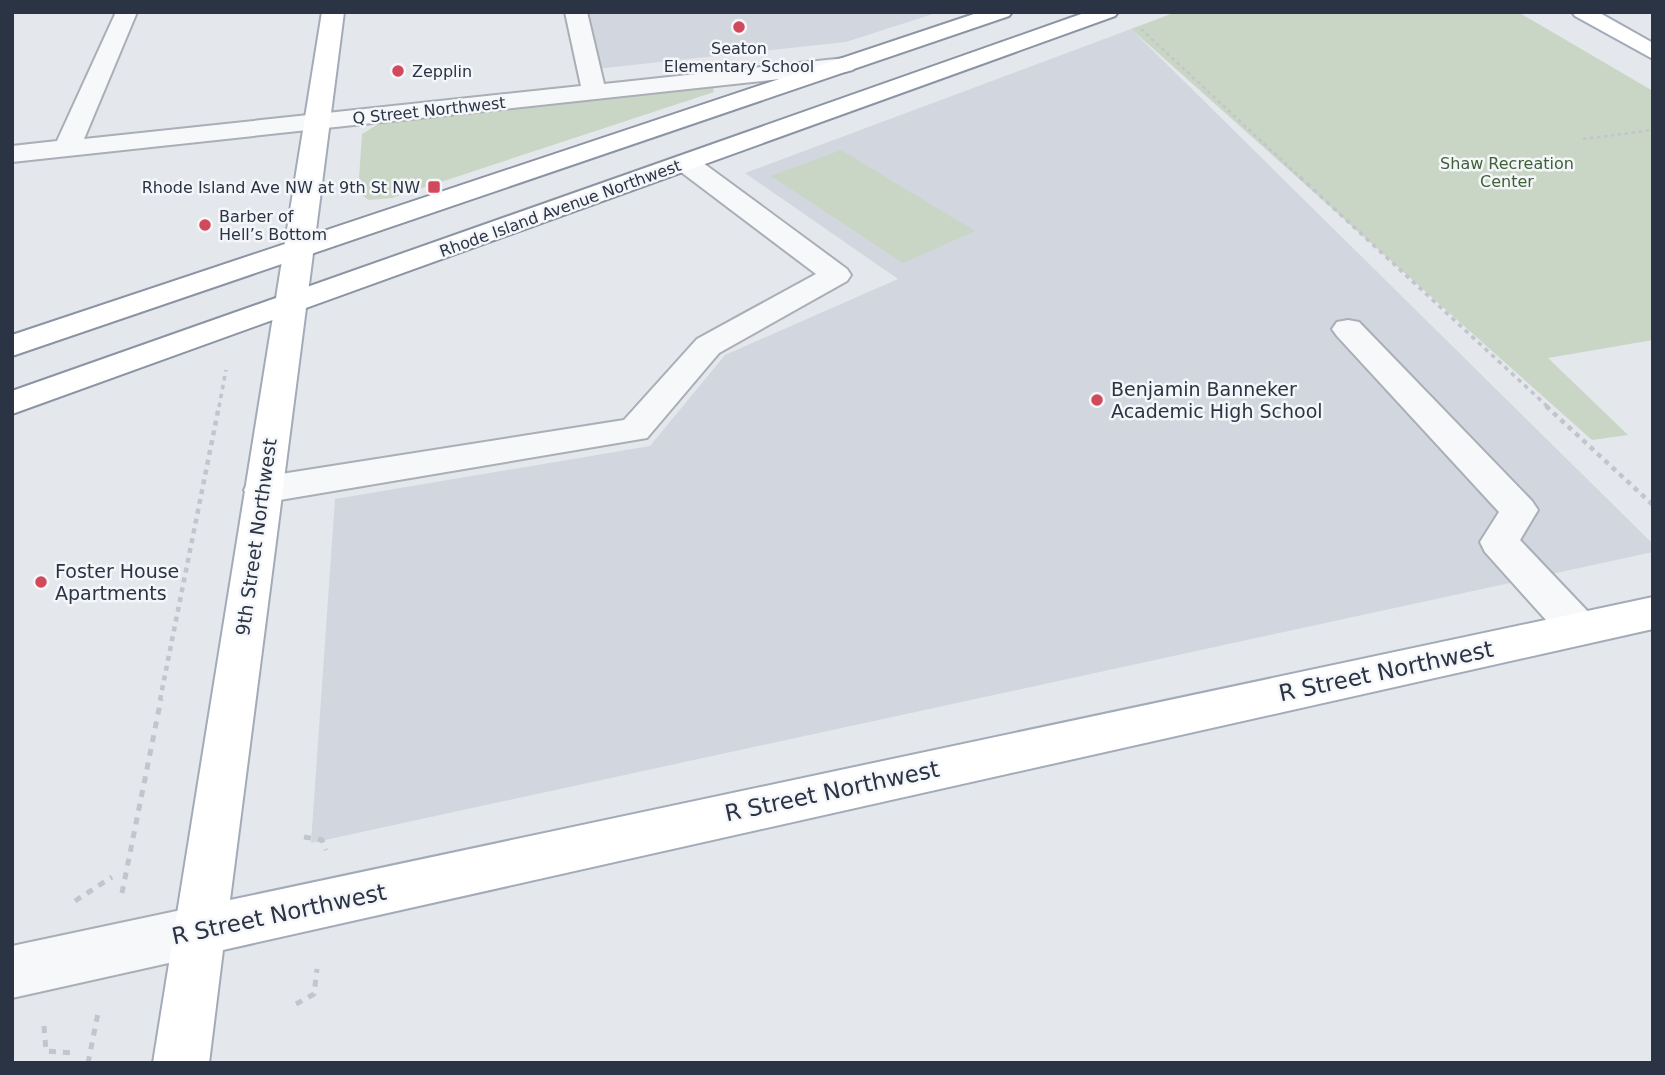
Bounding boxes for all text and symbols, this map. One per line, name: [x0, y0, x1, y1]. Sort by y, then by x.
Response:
marker: Seaton Elementary School: [731, 19, 747, 35]
place label: Seaton Elementary School: [664, 39, 814, 76]
place label: Zepplin: [412, 62, 472, 81]
marker: Zepplin: [390, 63, 406, 79]
street label: Q Street Northwest: [352, 93, 506, 128]
park label: Shaw Recreation Center: [1440, 154, 1574, 191]
street label: Rhode Island Avenue Northwest: [437, 156, 684, 261]
place label: Rhode Island Ave NW at 9th St NW: [142, 178, 420, 197]
marker: Rhode Island Ave NW at 9th St NW: [426, 179, 442, 195]
place label: Barber of Hell’s Bottom: [219, 207, 327, 244]
marker: Barber of Hell’s Bottom: [197, 217, 213, 233]
place label: Benjamin Banneker Academic High School: [1111, 378, 1323, 422]
marker: Benjamin Banneker Academic High School: [1089, 392, 1105, 408]
street label: 9th Street Northwest: [231, 437, 281, 637]
place label: Foster House Apartments: [55, 560, 179, 604]
marker: Foster House Apartments: [33, 574, 49, 590]
street label: R Street Northwest: [1276, 636, 1496, 706]
street label: R Street Northwest: [722, 756, 942, 826]
street label: R Street Northwest: [169, 879, 389, 949]

